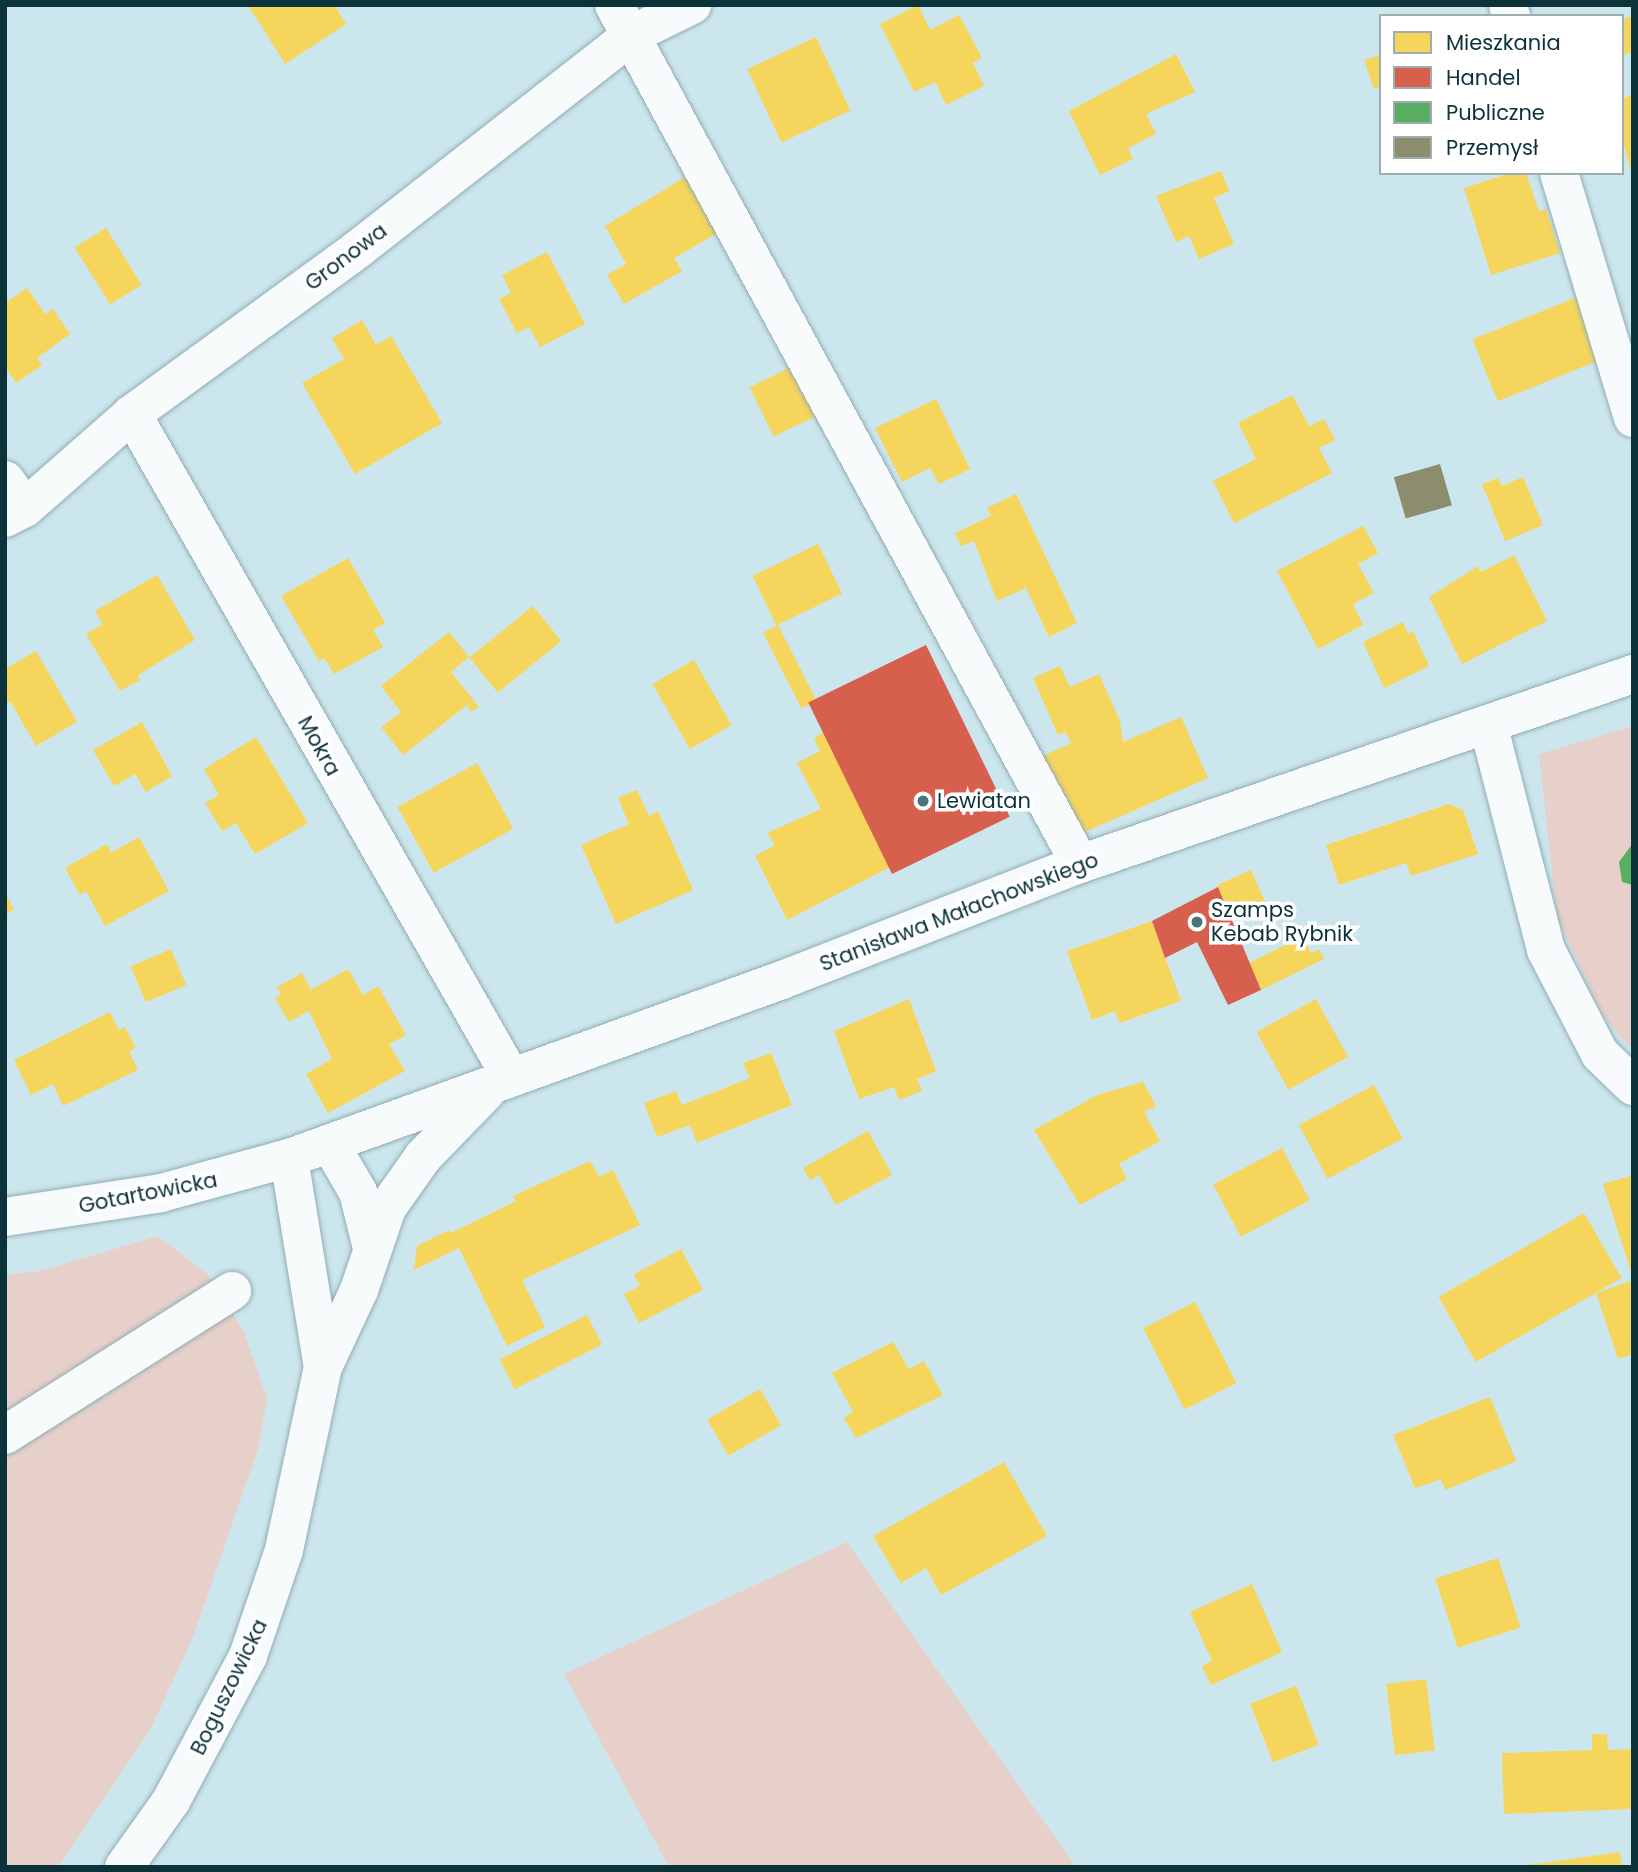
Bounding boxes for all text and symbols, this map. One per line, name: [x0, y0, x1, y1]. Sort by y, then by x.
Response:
legend: [1379, 14, 1624, 175]
text: Mieszkania: [1446, 28, 1561, 57]
text: Handel: [1446, 63, 1521, 92]
text: Publiczne: [1446, 98, 1545, 127]
text: Przemysł: [1446, 133, 1538, 162]
street label: Gronowa: [300, 218, 392, 296]
street label: Mokra: [292, 712, 346, 780]
place label: Lewiatan: [937, 788, 1031, 814]
marker: Lewiatan: [915, 793, 931, 809]
street label: Stanisława Małachowskiego: [816, 847, 1102, 977]
place label: Szamps Kebab Rybnik: [1211, 897, 1353, 947]
marker: Szamps Kebab Rybnik: [1189, 914, 1205, 930]
street label: Gotartowicka: [77, 1167, 219, 1219]
street label: Boguszowicka: [185, 1615, 273, 1759]

